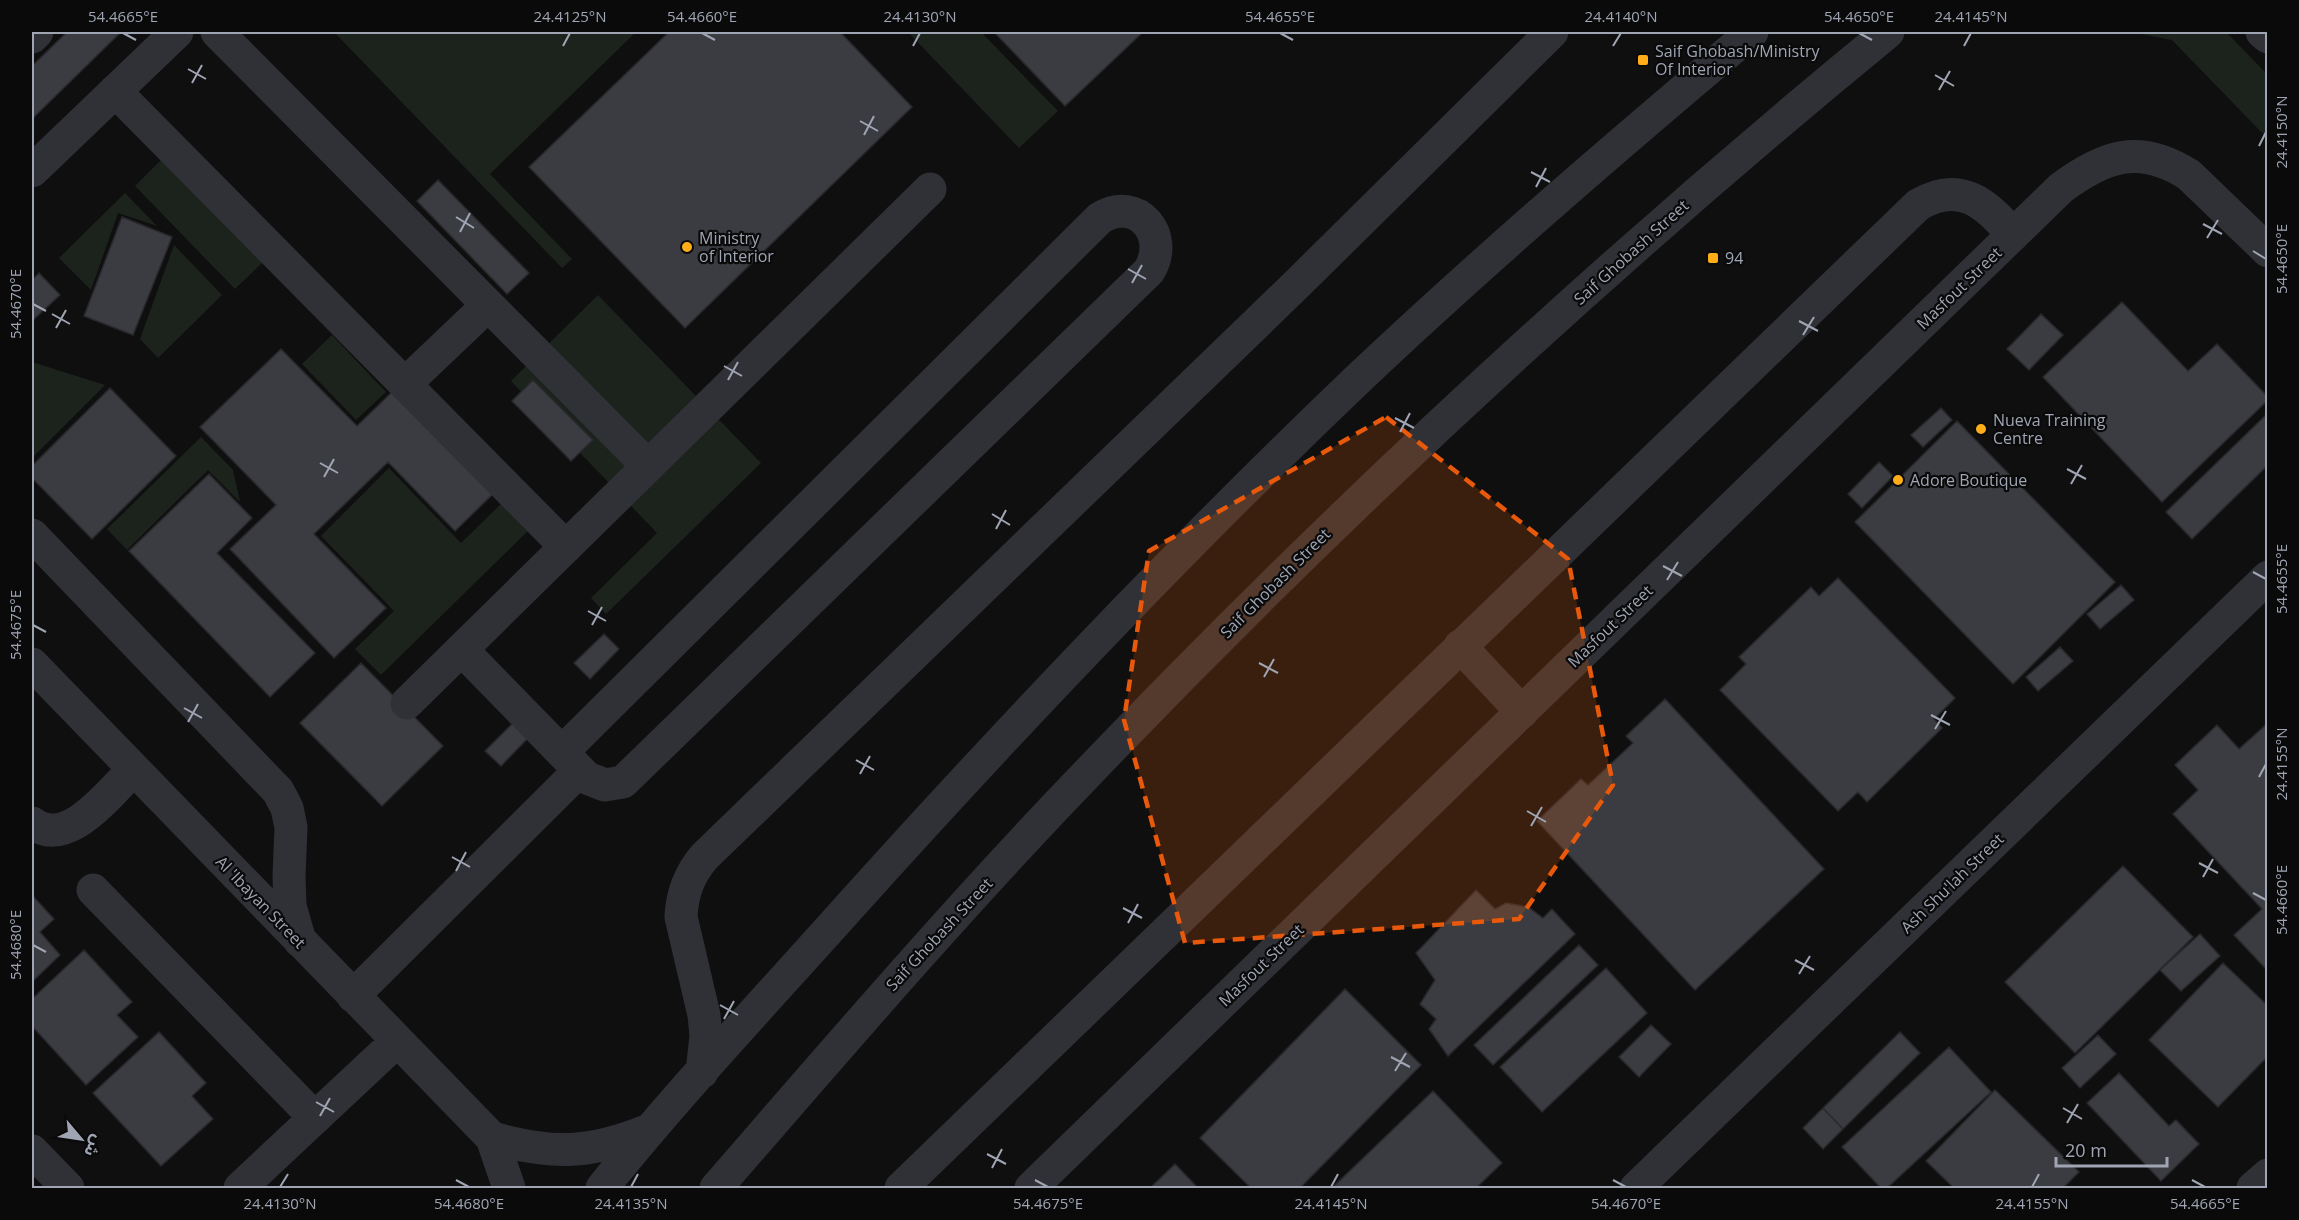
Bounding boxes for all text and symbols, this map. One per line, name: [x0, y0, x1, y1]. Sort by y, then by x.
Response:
text: 54.4665°E: [88, 6, 158, 26]
text: 24.4125°N: [533, 6, 607, 26]
text: 54.4660°E: [667, 6, 737, 26]
text: 24.4130°N: [883, 6, 957, 26]
text: 54.4655°E: [1245, 6, 1315, 26]
text: 24.4140°N: [1584, 6, 1658, 26]
text: 54.4650°E: [1824, 6, 1894, 26]
text: 24.4145°N: [1934, 6, 2008, 26]
place label: Saif Ghobash/Ministry Of Interior: [1655, 40, 1820, 80]
marker: Saif Ghobash/Ministry Of Interior: [1636, 53, 1650, 67]
text: 24.4150°N: [2271, 95, 2291, 169]
street label: Saif Ghobash Street: [1569, 194, 1693, 309]
text: 54.4650°E: [2271, 224, 2291, 294]
place label: Ministry of Interior: [699, 227, 774, 267]
marker: Ministry of Interior: [680, 240, 694, 254]
street label: Masfout Street: [1912, 242, 2007, 334]
place label: 94: [1725, 247, 1743, 269]
marker: 94: [1706, 251, 1720, 265]
text: 54.4670°E: [5, 269, 25, 339]
place label: Nueva Training Centre: [1993, 409, 2106, 449]
marker: Nueva Training Centre: [1974, 422, 1988, 436]
place label: Adore Boutique: [1910, 469, 2027, 491]
marker: Adore Boutique: [1891, 473, 1905, 487]
street label: Saif Ghobash Street: [1215, 523, 1335, 643]
text: 54.4655°E: [2271, 544, 2291, 614]
street label: Masfout Street: [1563, 580, 1658, 672]
text: 54.4675°E: [5, 590, 25, 660]
text: 24.4155°N: [2271, 727, 2291, 801]
street label: Ash Shu'lah Street: [1896, 828, 2008, 938]
street label: Al 'Ibayan Street: [211, 851, 311, 953]
text: 54.4660°E: [2271, 865, 2291, 935]
street label: Saif Ghobash Street: [881, 872, 997, 995]
text: 54.4680°E: [5, 910, 25, 980]
street label: Masfout Street: [1214, 919, 1309, 1011]
north arrow: [51, 1109, 111, 1169]
scale bar: [2056, 1130, 2167, 1168]
text: ش: [79, 1131, 109, 1161]
text: 20 m: [2065, 1138, 2107, 1162]
text: 24.4130°N: [243, 1193, 317, 1213]
text: 54.4680°E: [434, 1193, 504, 1213]
text: 24.4135°N: [594, 1193, 668, 1213]
text: 54.4675°E: [1013, 1193, 1083, 1213]
text: 24.4145°N: [1294, 1193, 1368, 1213]
text: 54.4670°E: [1591, 1193, 1661, 1213]
text: 24.4155°N: [1995, 1193, 2069, 1213]
text: 54.4665°E: [2170, 1193, 2240, 1213]

